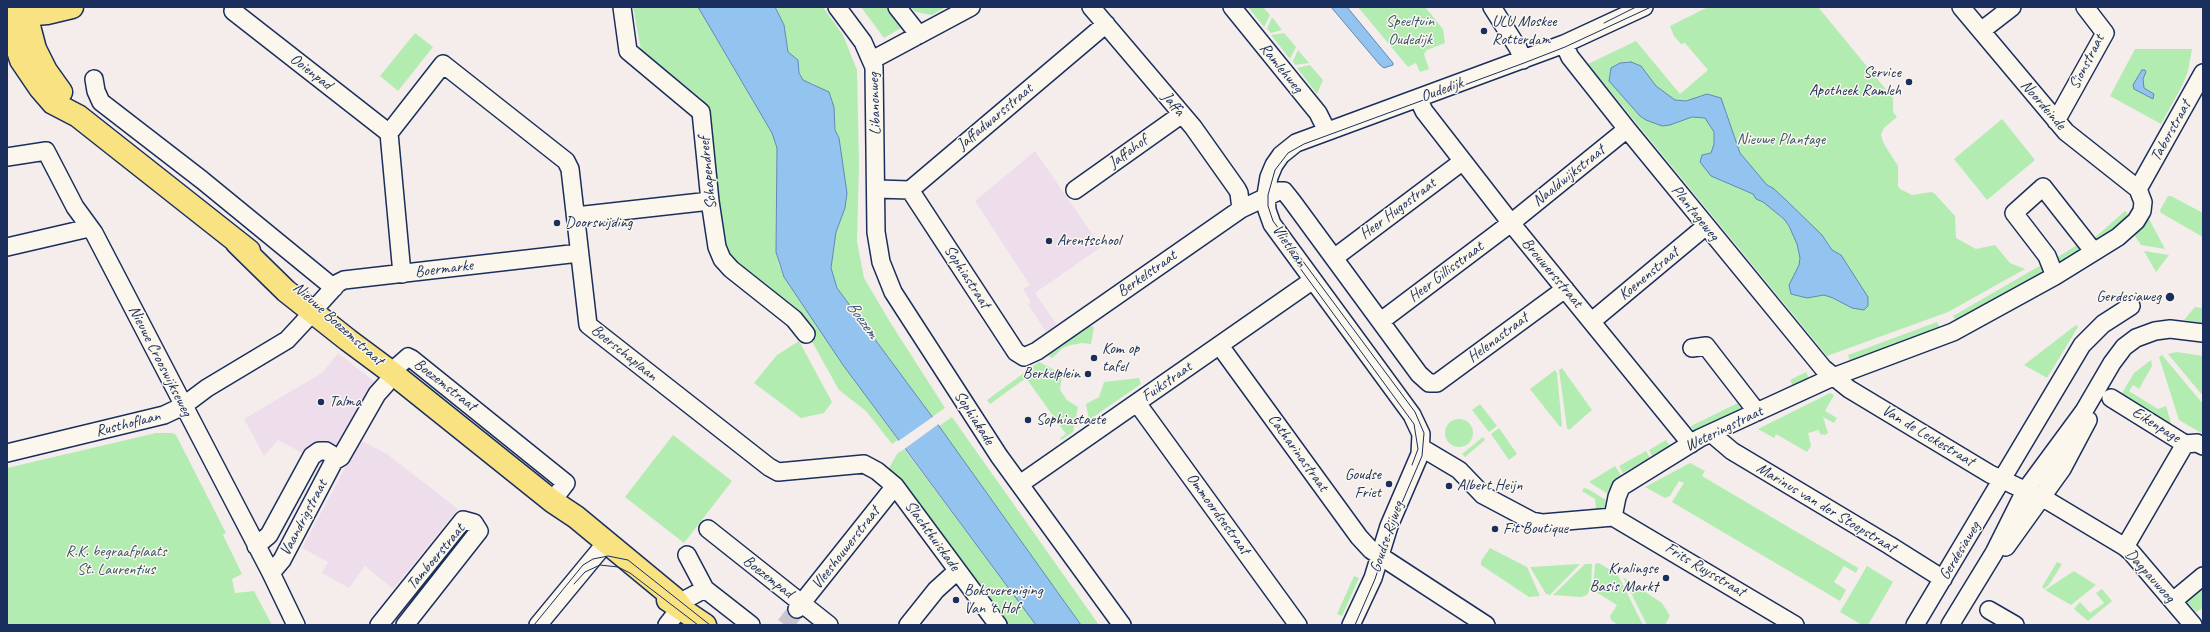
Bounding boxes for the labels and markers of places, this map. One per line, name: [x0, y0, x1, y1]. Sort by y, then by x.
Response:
place label: ULU Moskee Rotterdam: [1492, 12, 1556, 50]
marker: ULU Moskee Rotterdam: [1479, 26, 1489, 36]
place label: Service Apotheek Ramleh: [1809, 63, 1901, 101]
marker: Service Apotheek Ramleh: [1904, 77, 1914, 87]
place label: Doorsnijding: [565, 213, 633, 233]
marker: Doorsnijding: [552, 218, 562, 228]
place label: Arentschool: [1057, 231, 1121, 251]
marker: Arentschool: [1044, 236, 1054, 246]
place label: Gerdesiaweg: [2096, 287, 2161, 307]
marker: Gerdesiaweg: [2164, 291, 2176, 303]
place label: Kom op tafel: [1102, 339, 1139, 377]
marker: Kom op tafel: [1089, 353, 1099, 363]
place label: Berkelplein: [1023, 364, 1080, 384]
marker: Berkelplein: [1083, 369, 1093, 379]
place label: Talma: [329, 392, 361, 412]
marker: Talma: [316, 397, 326, 407]
place label: Sophiastaete: [1036, 410, 1106, 430]
marker: Sophiastaete: [1023, 415, 1033, 425]
place label: Goudse Friet: [1345, 465, 1381, 503]
place label: Albert Heijn: [1457, 476, 1522, 496]
marker: Goudse Friet: [1384, 479, 1394, 489]
marker: Albert Heijn: [1444, 481, 1454, 491]
place label: Fit Boutique: [1503, 519, 1568, 539]
marker: Fit Boutique: [1490, 524, 1500, 534]
place label: Kralingse Basis Markt: [1590, 559, 1658, 597]
marker: Kralingse Basis Markt: [1661, 573, 1671, 583]
place label: Boksvereniging Van 't Hof: [964, 581, 1042, 619]
marker: Boksvereniging Van 't Hof: [951, 595, 961, 605]

